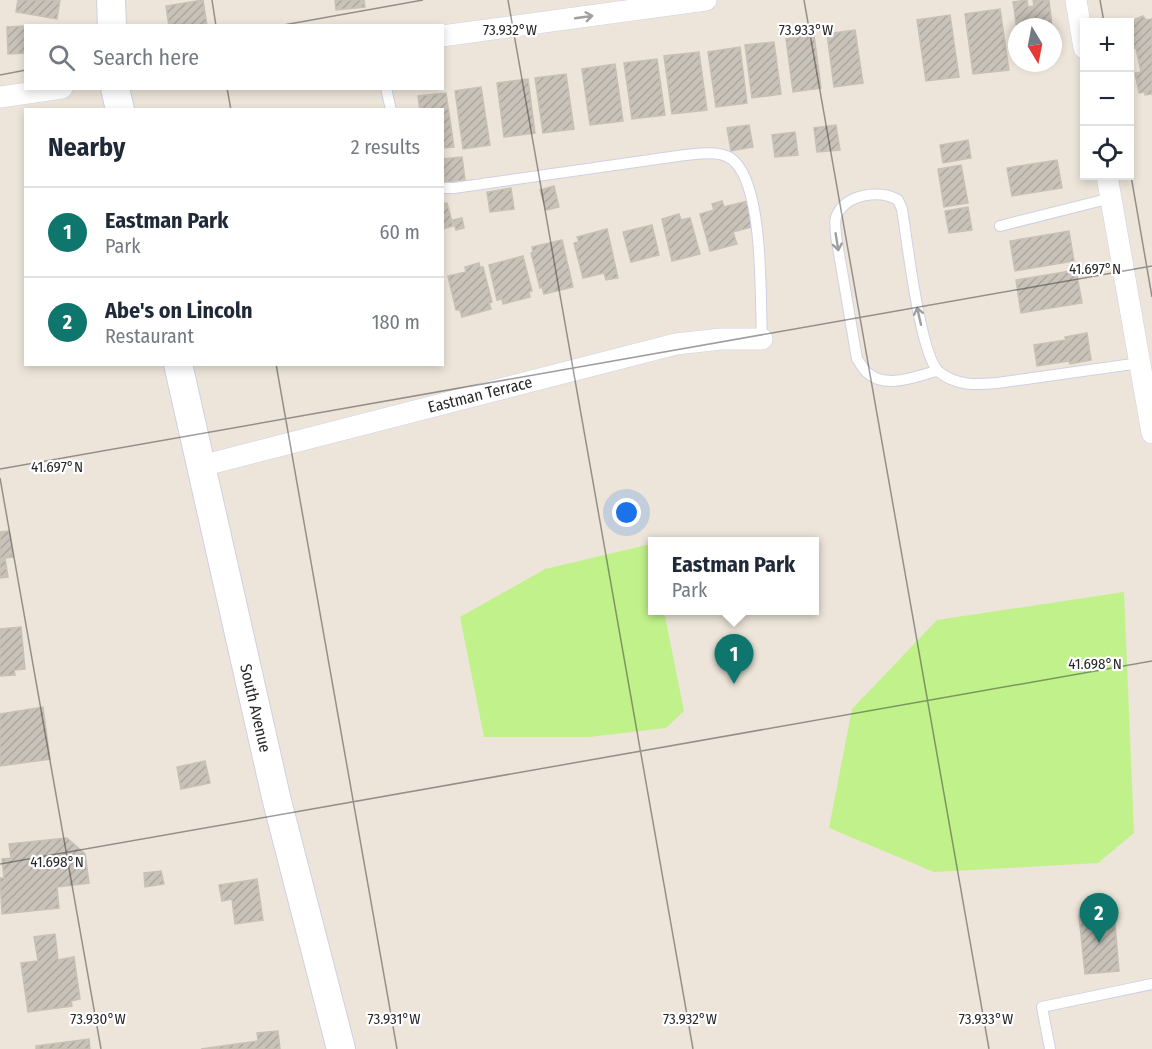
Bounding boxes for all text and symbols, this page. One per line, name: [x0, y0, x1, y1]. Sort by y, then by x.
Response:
one-way arrow: [573, 11, 593, 22]
north arrow: [1008, 18, 1062, 72]
map controls: [1080, 18, 1134, 180]
button: +: [1080, 18, 1134, 72]
text: 73.932°W: [483, 21, 537, 39]
text: 73.933°W: [779, 21, 833, 39]
search box: [24, 24, 444, 90]
icon: search: [45, 41, 78, 74]
text: Search here: [93, 44, 199, 71]
button: −: [1080, 72, 1134, 126]
button: locate: [1080, 126, 1134, 180]
text: Nearby: [48, 132, 125, 163]
text: 2 results: [351, 135, 420, 159]
text: Eastman Park: [105, 207, 228, 234]
text: 1: [63, 220, 72, 244]
text: 60 m: [380, 220, 420, 244]
one-way arrow: [832, 232, 843, 251]
text: Park: [105, 234, 141, 258]
text: 41.697°N: [1069, 260, 1121, 278]
text: Abe's on Lincoln: [105, 297, 253, 324]
one-way arrow: [913, 306, 925, 325]
text: 2: [63, 310, 72, 334]
text: 180 m: [372, 310, 420, 334]
text: Restaurant: [105, 324, 194, 348]
street label: Eastman Terrace: [426, 372, 534, 417]
text: 41.697°N: [31, 458, 83, 476]
your location: [612, 498, 641, 527]
popup: [648, 537, 819, 615]
text: Eastman Park: [672, 551, 795, 578]
text: Park: [672, 578, 707, 602]
pin: 1: [714, 634, 754, 684]
text: 41.698°N: [1068, 655, 1122, 673]
street label: South Avenue: [236, 662, 275, 754]
text: 41.698°N: [30, 853, 84, 871]
pin: 2: [1080, 894, 1118, 943]
text: 73.930°W: [70, 1010, 126, 1028]
text: 73.931°W: [367, 1010, 421, 1028]
text: 73.932°W: [663, 1010, 717, 1028]
text: 73.933°W: [959, 1010, 1013, 1028]

